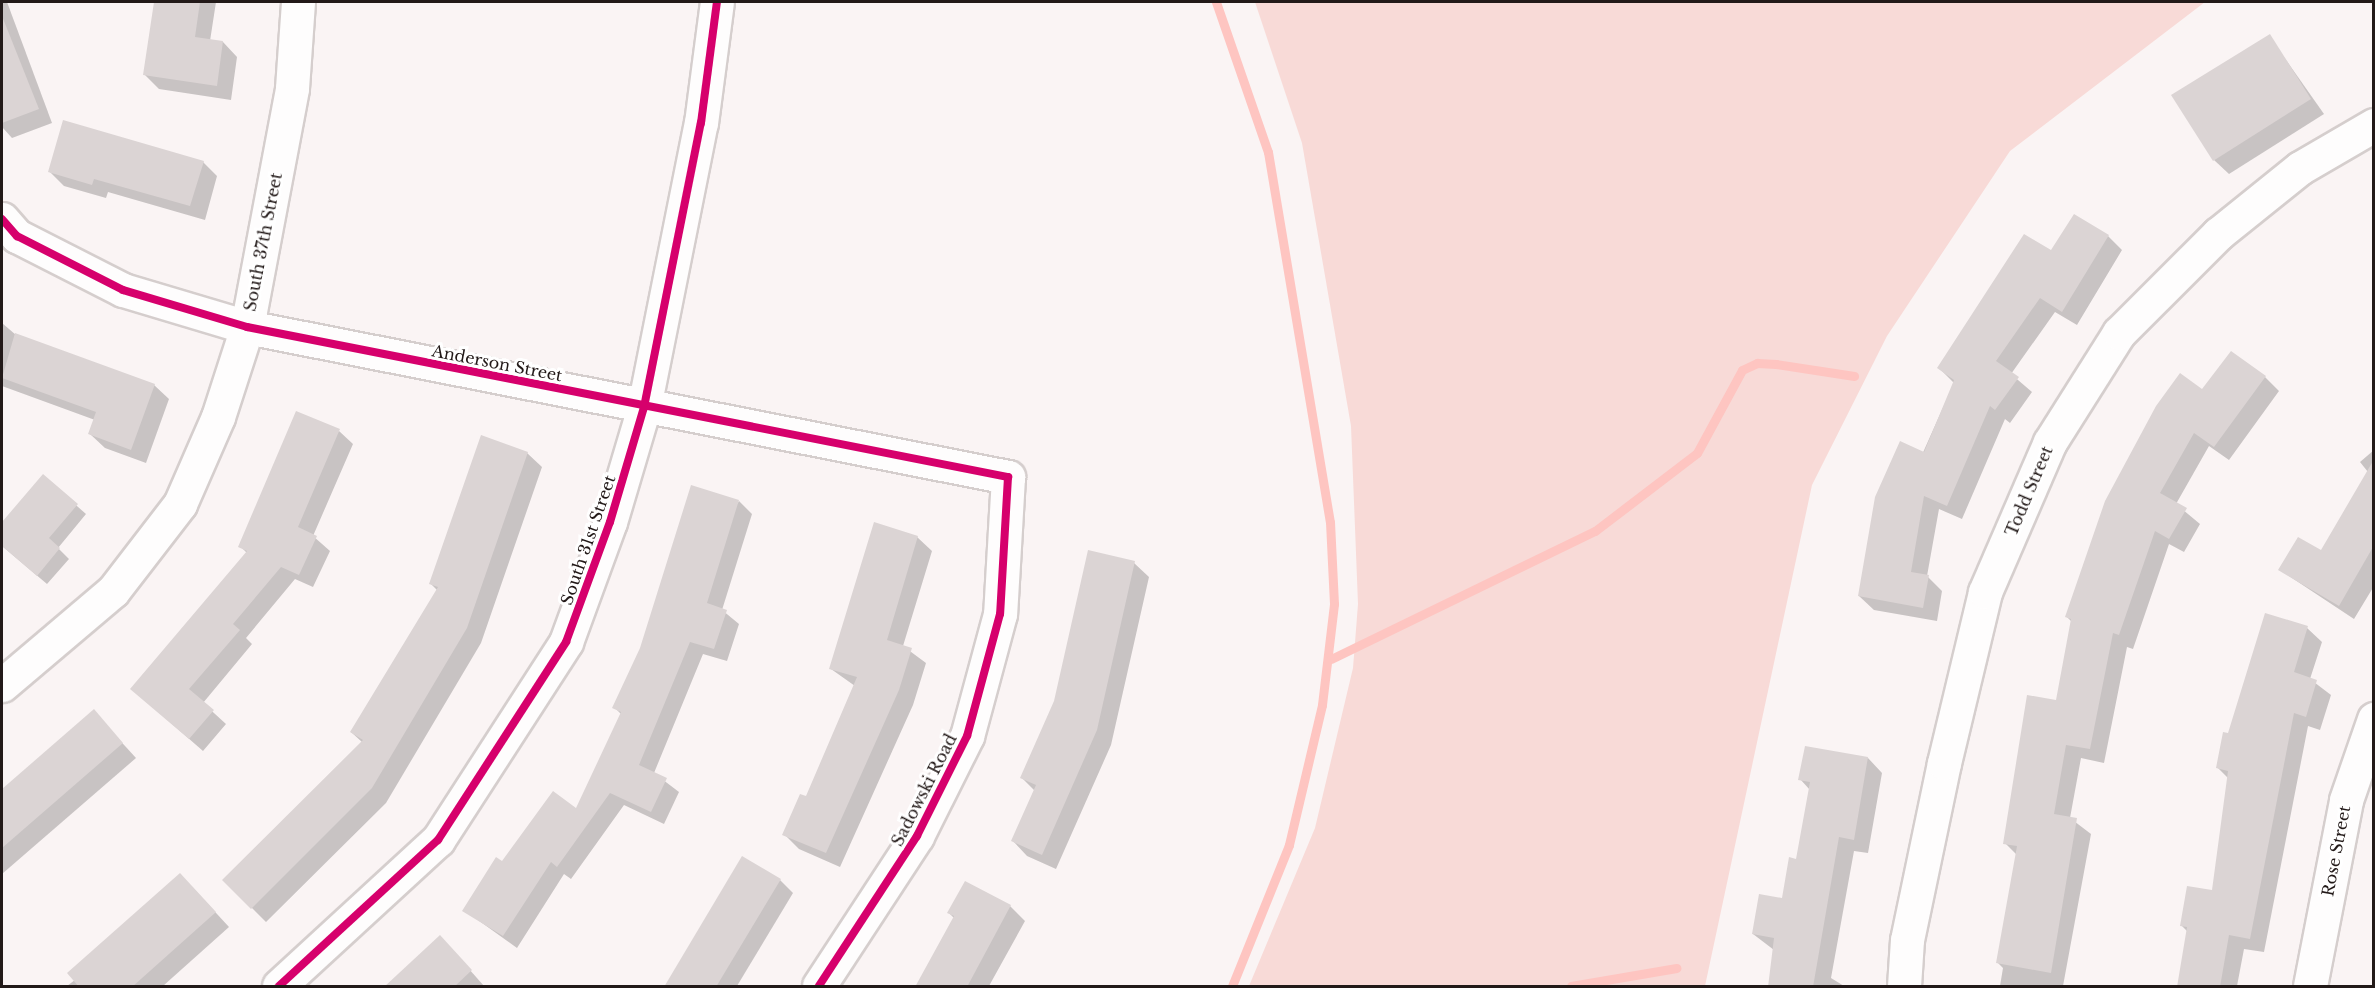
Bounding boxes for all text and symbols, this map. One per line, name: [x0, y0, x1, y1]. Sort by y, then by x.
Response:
street label: South 37th Street: [240, 171, 286, 313]
street label: Anderson Street: [430, 341, 564, 385]
street label: Todd Street: [2001, 443, 2057, 539]
street label: South 31st Street: [557, 472, 619, 608]
street label: Sadowski Road: [887, 731, 961, 849]
street label: Rose Street: [2318, 804, 2354, 898]

